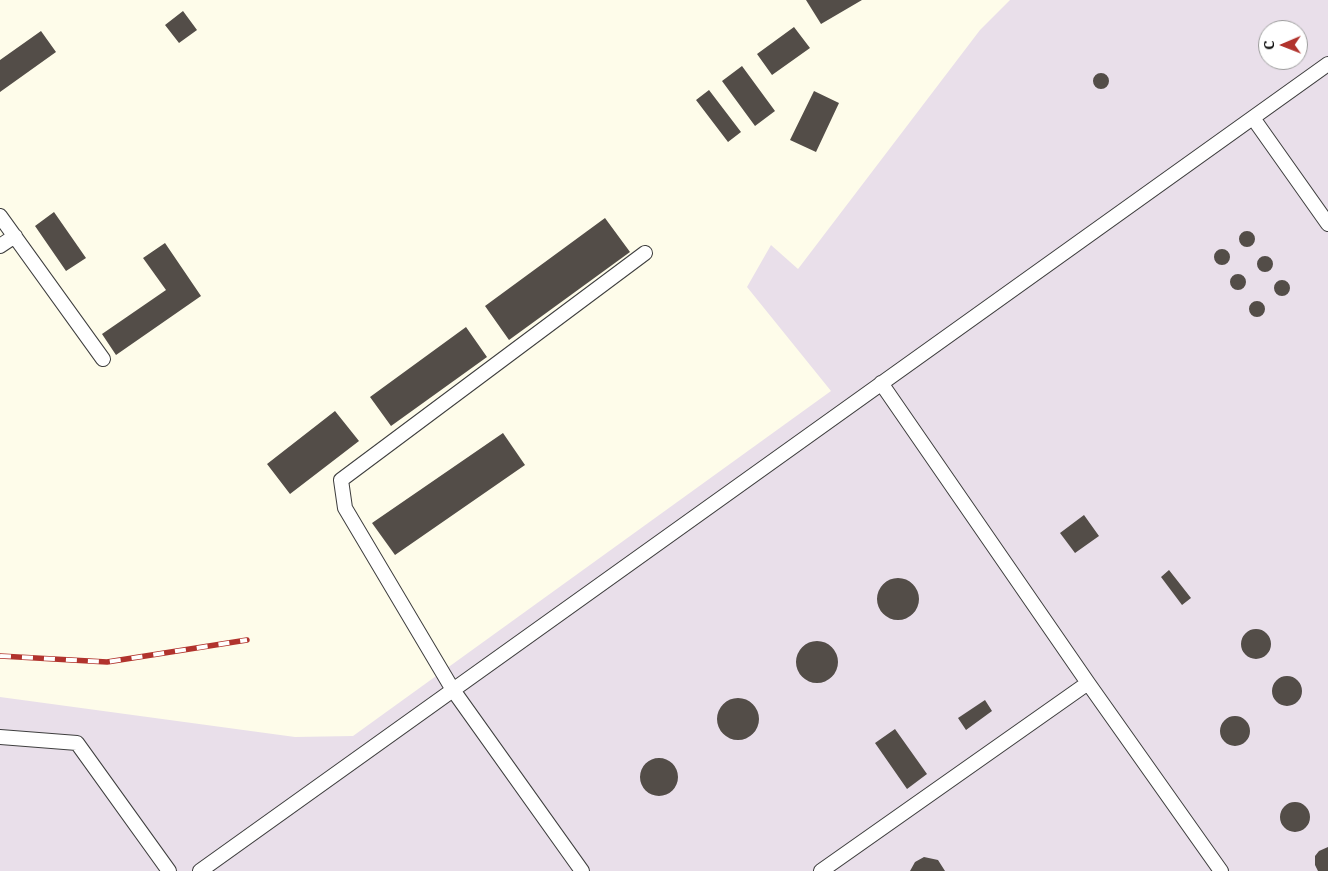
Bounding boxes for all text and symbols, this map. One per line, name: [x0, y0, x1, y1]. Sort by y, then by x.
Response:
north arrow: [1258, 20, 1308, 70]
text: С: [1259, 40, 1278, 50]

